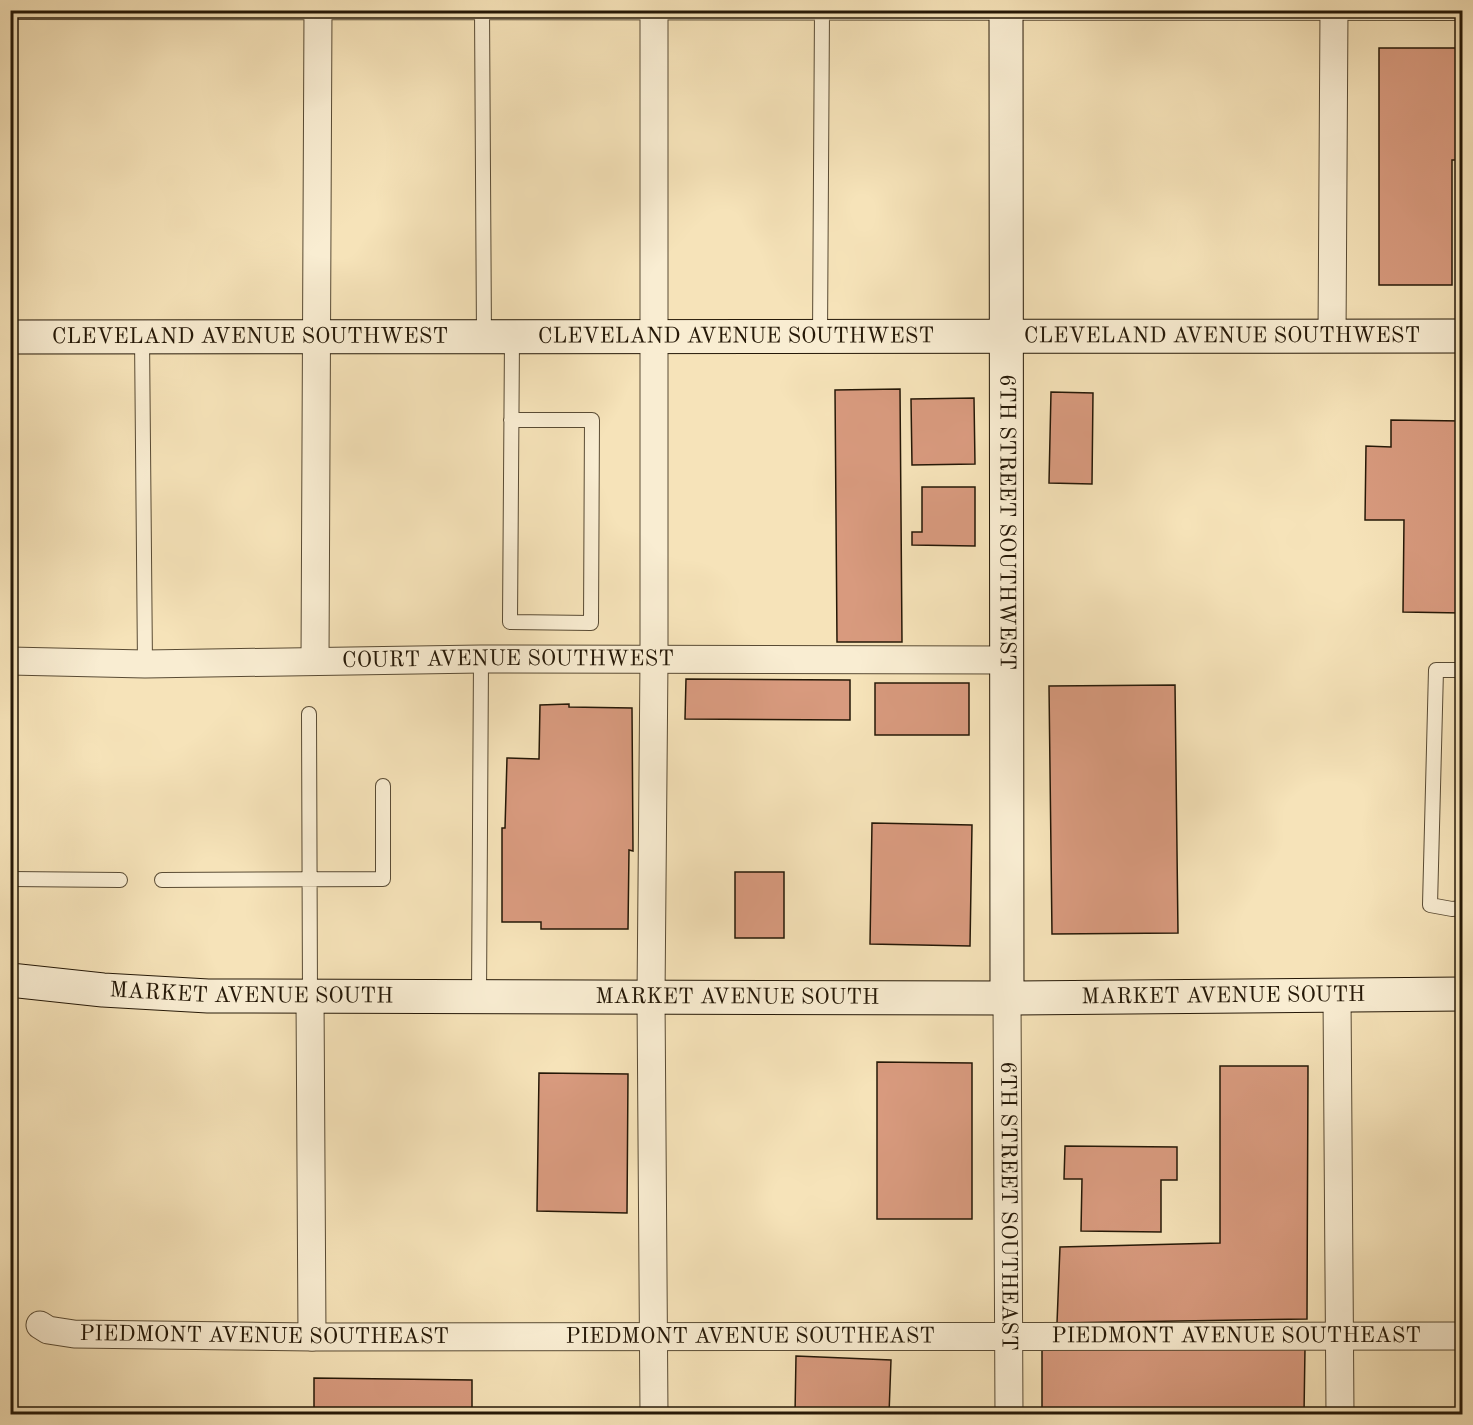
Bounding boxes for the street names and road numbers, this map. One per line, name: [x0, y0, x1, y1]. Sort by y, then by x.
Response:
street label: CLEVELAND AVENUE SOUTHWEST: [538, 325, 934, 348]
street label: CLEVELAND AVENUE SOUTHWEST: [1024, 325, 1420, 347]
street label: CLEVELAND AVENUE SOUTHWEST: [52, 326, 448, 348]
street label: 6TH STREET SOUTHWEST: [995, 374, 1018, 670]
street label: COURT AVENUE SOUTHWEST: [342, 648, 674, 672]
street label: MARKET AVENUE SOUTH: [109, 979, 393, 1007]
street label: MARKET AVENUE SOUTH: [1081, 984, 1366, 1008]
street label: MARKET AVENUE SOUTH: [595, 986, 879, 1009]
street label: 6TH STREET SOUTHEAST: [996, 1061, 1020, 1351]
street label: PIEDMONT AVENUE SOUTHEAST: [79, 1323, 449, 1348]
street label: PIEDMONT AVENUE SOUTHEAST: [565, 1325, 935, 1348]
street label: PIEDMONT AVENUE SOUTHEAST: [1051, 1325, 1421, 1347]

